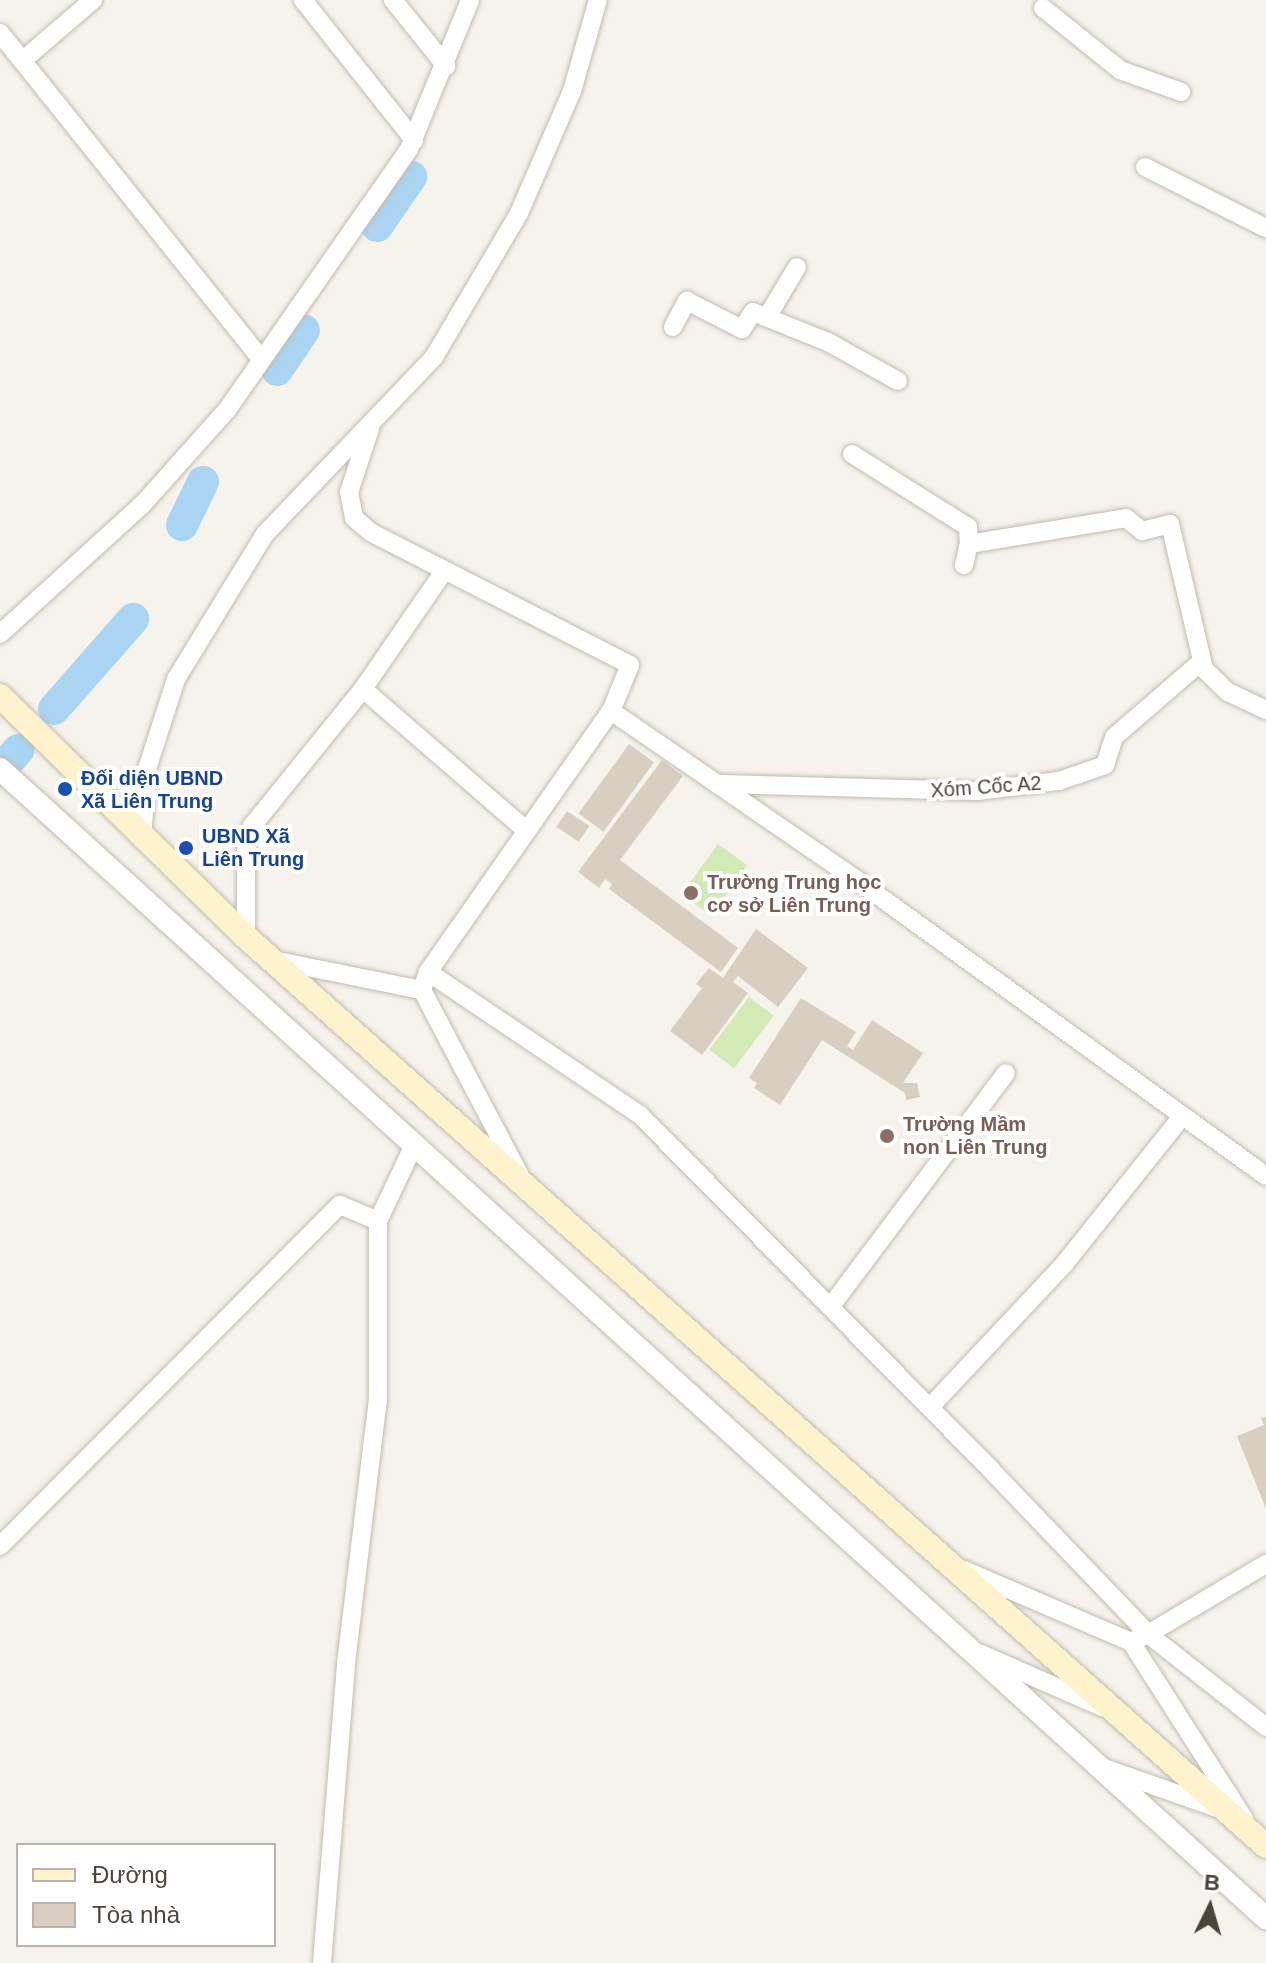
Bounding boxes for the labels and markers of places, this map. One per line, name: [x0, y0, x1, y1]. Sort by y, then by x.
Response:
place label: Đối diện UBND Xã Liên Trung: [81, 766, 223, 813]
marker: Đối diện UBND Xã Liên Trung: [56, 780, 74, 798]
place label: UBND Xã Liên Trung: [202, 824, 304, 871]
marker: UBND Xã Liên Trung: [177, 839, 195, 857]
place label: Trường Trung học cơ sở Liên Trung: [707, 870, 881, 917]
marker: Trường Trung học cơ sở Liên Trung: [682, 884, 700, 902]
place label: Trường Mầm non Liên Trung: [903, 1112, 1047, 1159]
marker: Trường Mầm non Liên Trung: [878, 1127, 896, 1145]

